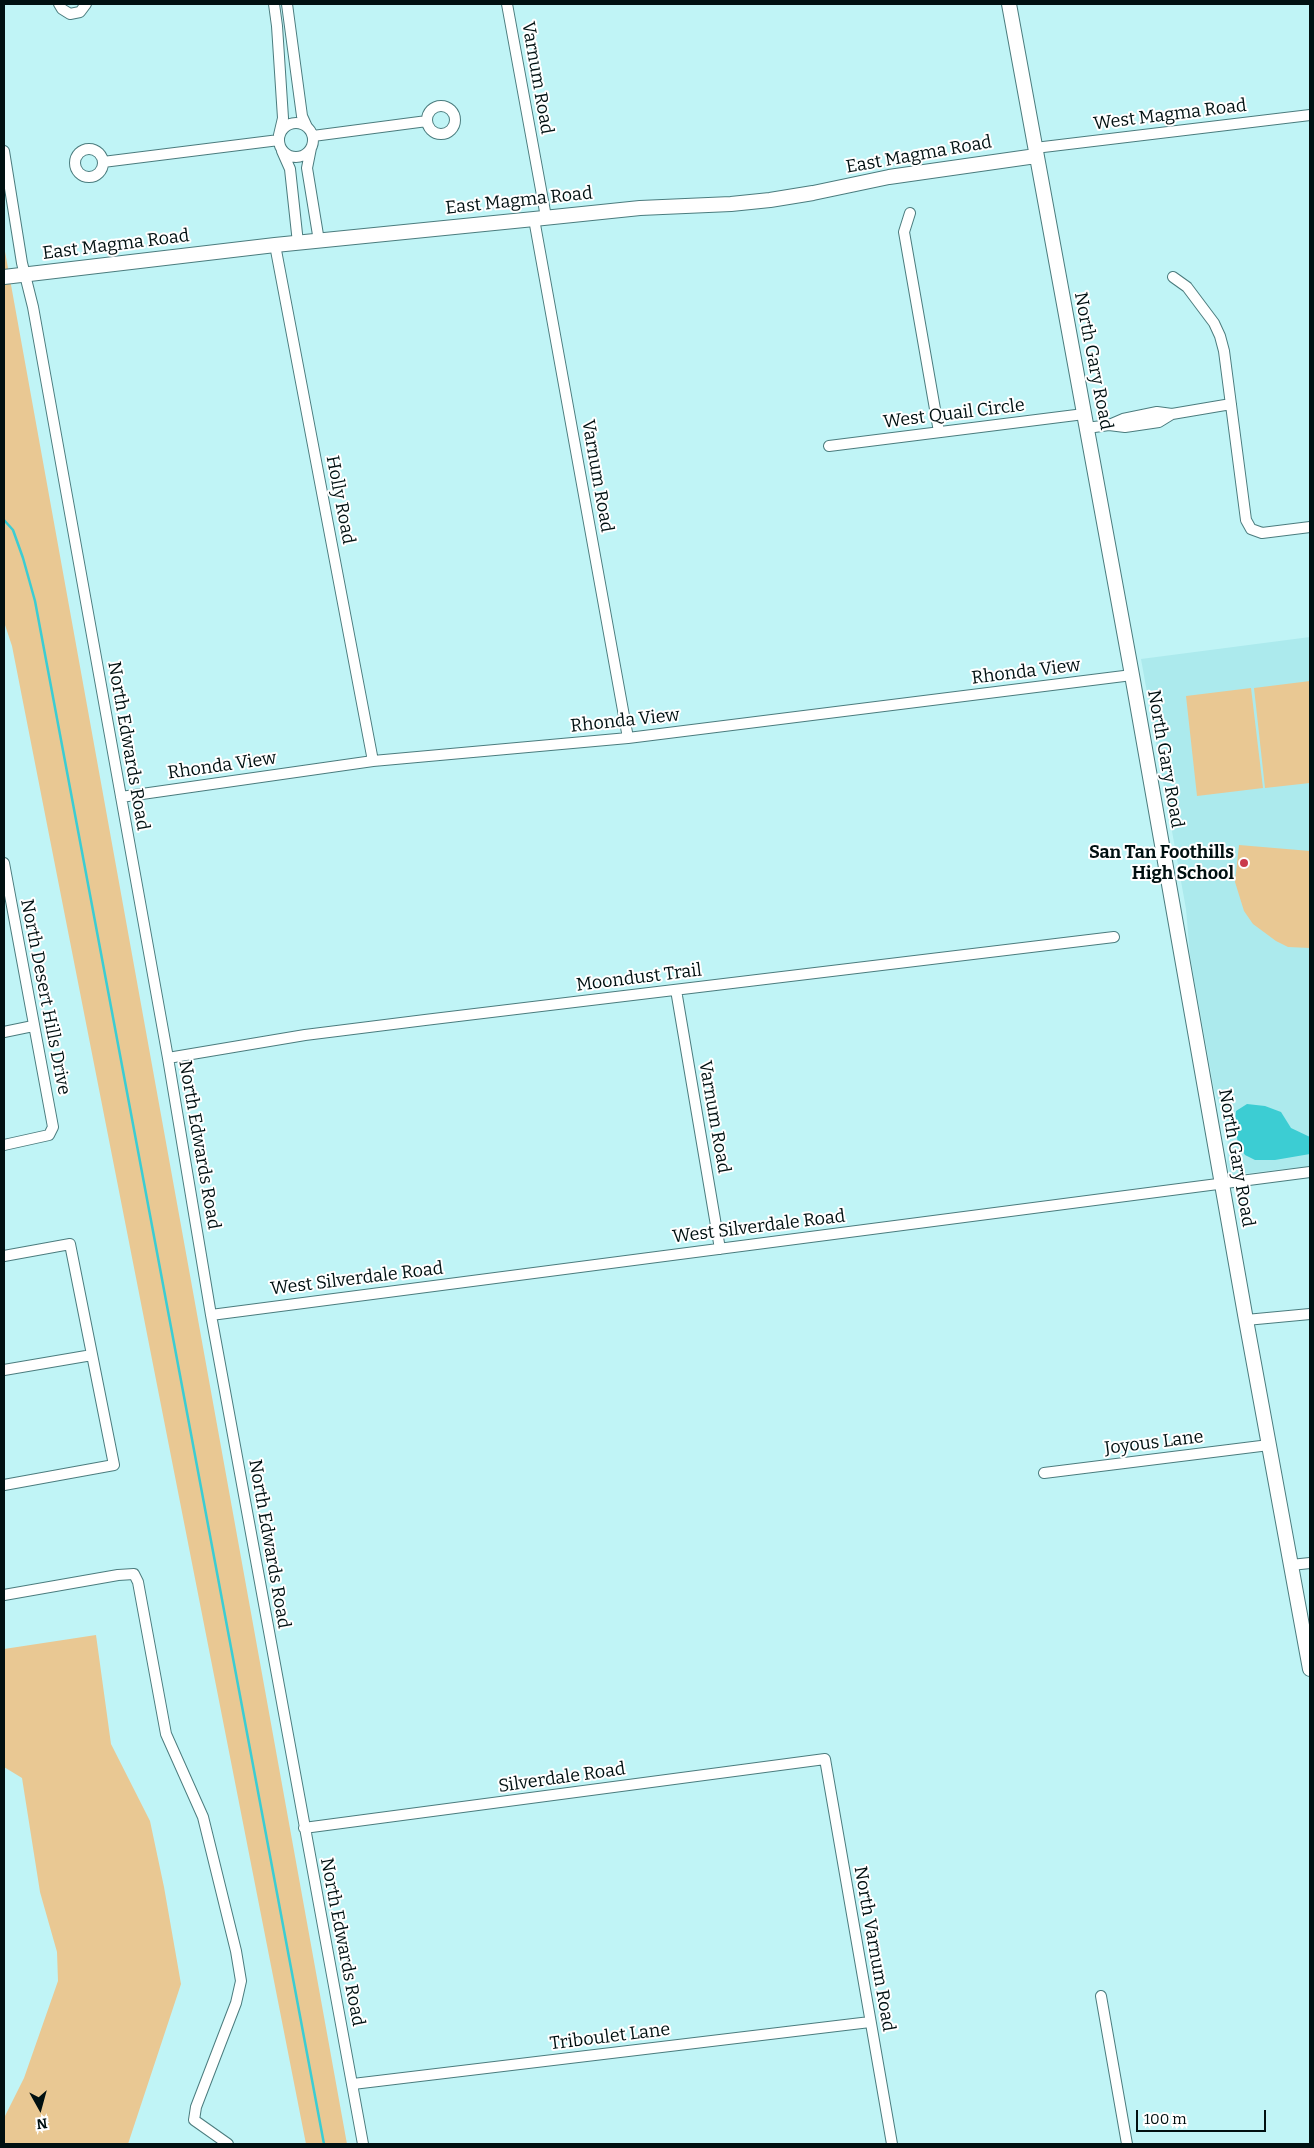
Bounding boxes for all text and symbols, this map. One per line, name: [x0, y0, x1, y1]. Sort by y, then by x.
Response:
street label: Varnum Road: [516, 20, 558, 136]
street label: West Magma Road: [1092, 95, 1248, 135]
street label: East Magma Road: [844, 132, 994, 178]
street label: East Magma Road: [444, 183, 594, 219]
street label: East Magma Road: [41, 225, 191, 265]
street label: North Gary Road: [1069, 290, 1117, 432]
street label: West Quail Circle: [882, 395, 1026, 433]
street label: Varnum Road: [576, 418, 618, 534]
street label: Holly Road: [321, 454, 359, 546]
street label: Rhonda View: [970, 655, 1082, 689]
street label: North Edwards Road: [102, 660, 154, 832]
street label: North Gary Road: [1142, 688, 1188, 830]
street label: Rhonda View: [569, 705, 681, 737]
street label: Rhonda View: [166, 748, 278, 784]
place label: San Tan Foothills High School: [1089, 842, 1234, 884]
marker: San Tan Foothills High School: [1238, 857, 1250, 869]
street label: North Desert Hills Drive: [15, 897, 75, 1097]
street label: Moondust Trail: [575, 960, 703, 996]
street label: North Edwards Road: [173, 1059, 225, 1231]
street label: Varnum Road: [693, 1059, 735, 1175]
street label: North Gary Road: [1213, 1087, 1259, 1229]
street label: West Silverdale Road: [671, 1206, 847, 1248]
street label: West Silverdale Road: [269, 1258, 445, 1300]
street label: Joyous Lane: [1103, 1426, 1205, 1460]
street label: North Edwards Road: [243, 1458, 295, 1630]
street label: Silverdale Road: [497, 1758, 627, 1798]
street label: North Edwards Road: [315, 1856, 369, 2028]
street label: North Varnum Road: [849, 1865, 899, 2033]
street label: Triboulet Lane: [549, 2019, 671, 2055]
north arrow: [15, 2083, 65, 2133]
scale bar: [1139, 2100, 1269, 2132]
text: 100 m: [1144, 2110, 1187, 2128]
text: N: [35, 2114, 48, 2132]

